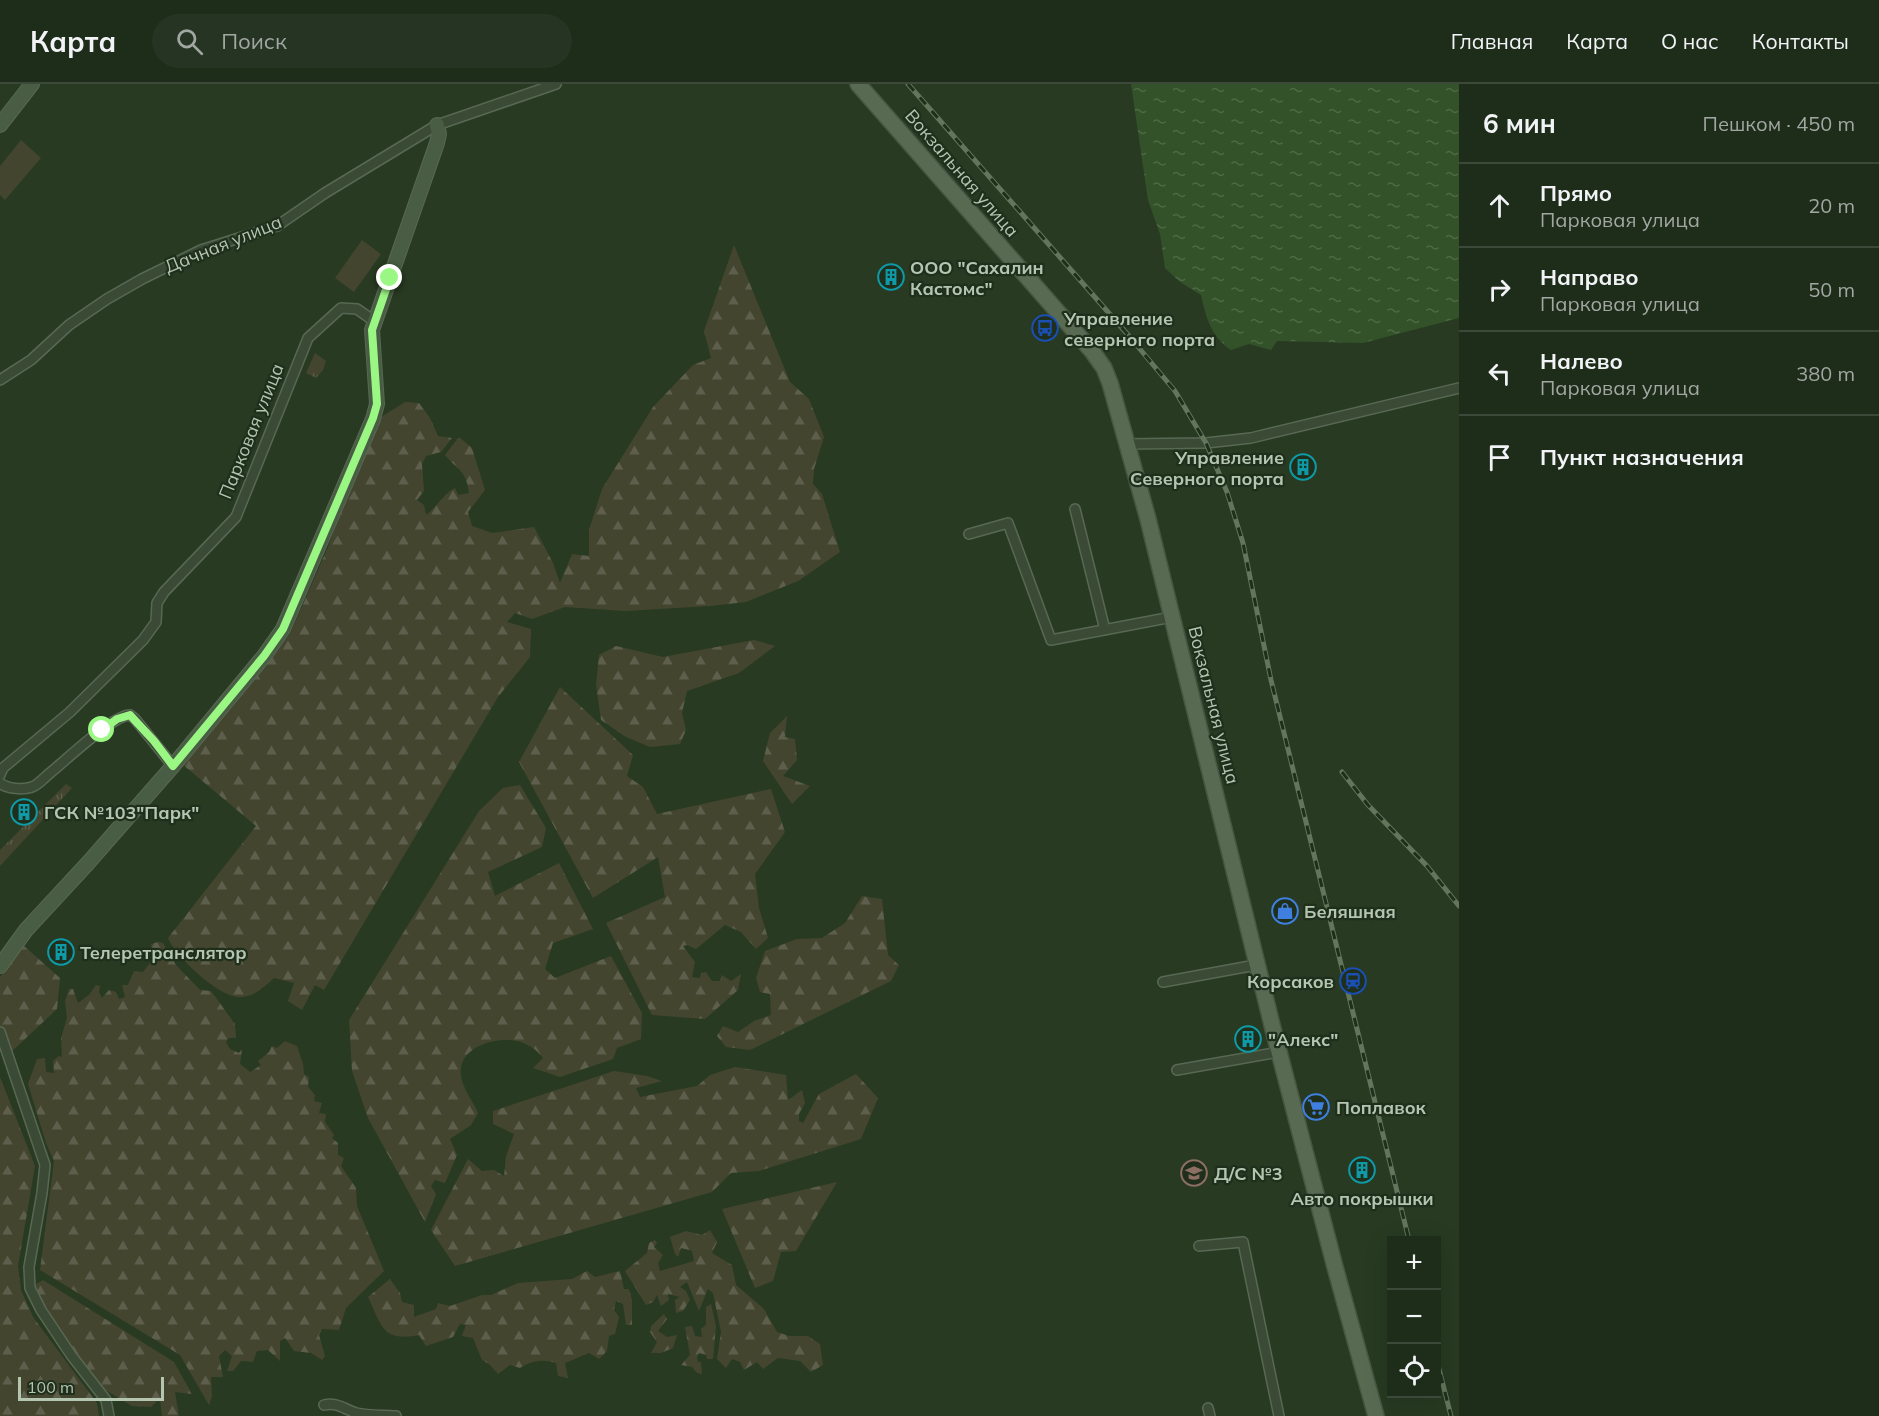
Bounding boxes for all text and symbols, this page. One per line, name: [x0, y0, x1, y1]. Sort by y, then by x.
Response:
search box: [152, 14, 572, 68]
text: Карта: [30, 24, 116, 59]
icon: search: [173, 25, 206, 58]
text: Поиск: [221, 27, 287, 55]
text: Главная: [1451, 28, 1533, 54]
text: Карта: [1566, 28, 1628, 54]
text: О нас: [1661, 28, 1719, 54]
text: Контакты: [1752, 28, 1849, 54]
street label: Вокзальная улица: [900, 104, 1024, 242]
text: 6 мин: [1483, 107, 1556, 140]
text: Пешком · 450 m: [1703, 111, 1855, 136]
text: Прямо: [1540, 179, 1612, 207]
icon: ahead: [1483, 189, 1516, 222]
text: 20 m: [1808, 193, 1855, 218]
text: Парковая улица: [1540, 207, 1700, 232]
street label: Дачная улица: [161, 210, 285, 278]
place label: ООО "Сахалин Кастомс": [910, 256, 1044, 300]
building icon: ООО "Сахалин Кастомс": [876, 262, 906, 292]
text: Направо: [1540, 263, 1638, 291]
route end: [376, 264, 402, 290]
icon: right: [1483, 273, 1516, 306]
text: 50 m: [1808, 277, 1855, 302]
text: Парковая улица: [1540, 291, 1700, 316]
place label: Управление северного порта: [1063, 307, 1215, 351]
bus stop icon: Управление северного порта: [1030, 313, 1060, 343]
text: Налево: [1540, 347, 1623, 375]
icon: left: [1483, 357, 1516, 390]
street label: Парковая улица: [213, 360, 289, 502]
text: 380 m: [1796, 361, 1855, 386]
text: Парковая улица: [1540, 375, 1700, 400]
icon: arrive: [1483, 441, 1516, 474]
text: Пункт назначения: [1540, 443, 1744, 471]
place label: Управление Северного порта: [1130, 446, 1284, 490]
building icon: Управление Северного порта: [1288, 452, 1318, 482]
street label: Вокзальная улица: [1183, 624, 1245, 786]
route start: [88, 716, 114, 742]
building icon: ГСК №103"Парк": [9, 797, 39, 827]
place label: ГСК №103"Парк": [44, 801, 199, 824]
shop icon: Беляшная: [1270, 896, 1300, 926]
place label: Беляшная: [1304, 900, 1396, 923]
building icon: Телеретранслятор: [46, 937, 76, 967]
place label: Телеретранслятор: [80, 941, 247, 964]
station icon: Корсаков: [1338, 966, 1368, 996]
place label: Корсаков: [1247, 970, 1334, 993]
building icon: "Алекс": [1233, 1024, 1263, 1054]
place label: "Алекс": [1268, 1028, 1338, 1051]
supermarket icon: Поплавок: [1301, 1092, 1331, 1122]
place label: Поплавок: [1336, 1096, 1427, 1119]
building icon: Авто покрышки: [1347, 1155, 1377, 1185]
school or university icon: Д/С №3: [1179, 1158, 1209, 1188]
place label: Д/С №3: [1214, 1162, 1282, 1185]
place label: Авто покрышки: [1290, 1187, 1434, 1210]
map controls: [1387, 1236, 1441, 1398]
button: +: [1387, 1236, 1441, 1290]
button: −: [1387, 1290, 1441, 1344]
button: locate: [1387, 1344, 1441, 1398]
scale bar: [18, 1374, 164, 1402]
text: 100 m: [27, 1377, 74, 1397]

